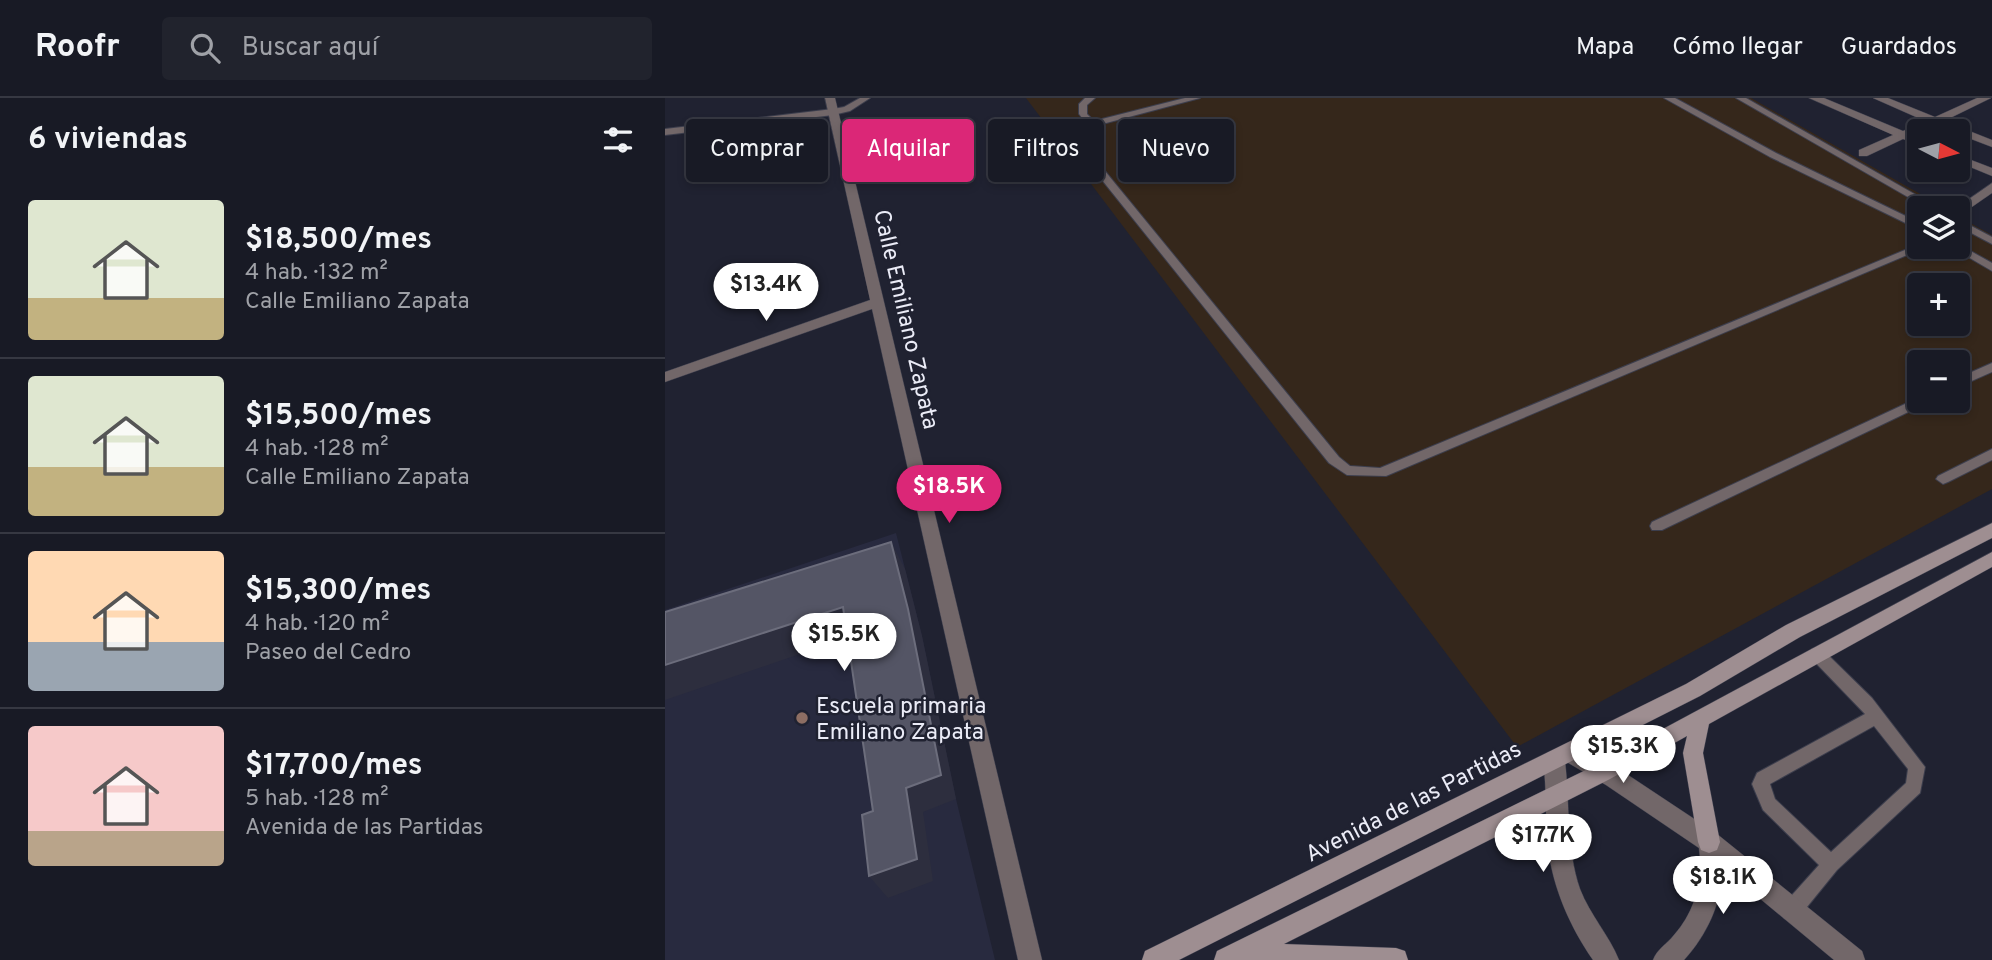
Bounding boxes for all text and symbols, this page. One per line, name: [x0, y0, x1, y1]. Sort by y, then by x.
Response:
search box: [162, 17, 652, 80]
text: Roofr: [35, 27, 120, 69]
icon: search: [186, 29, 224, 67]
text: Buscar aquí: [242, 32, 378, 65]
text: Mapa: [1576, 33, 1634, 63]
text: Cómo llegar: [1672, 33, 1803, 63]
text: Guardados: [1841, 33, 1957, 63]
chip: Comprar: [686, 119, 828, 182]
chip: Alquilar: [842, 119, 974, 182]
chip: Filtros: [988, 119, 1104, 182]
chip: Nuevo: [1118, 119, 1234, 182]
north arrow: [1907, 119, 1971, 182]
map controls: [1907, 119, 1970, 413]
icon: filters: [599, 121, 637, 159]
text: 6 viviendas: [28, 122, 188, 159]
button: layers: [1907, 196, 1970, 259]
street label: Calle Emiliano Zapata: [865, 207, 944, 432]
text: $18,500/mes: [245, 222, 432, 259]
icon: home: [84, 228, 168, 312]
text: 4 hab. · 132 m²: [245, 259, 388, 288]
pin: $13.4K: [709, 264, 823, 323]
text: $13.4K: [730, 271, 803, 300]
button: +: [1907, 273, 1970, 336]
text: Calle Emiliano Zapata: [245, 288, 470, 317]
button: −: [1907, 350, 1970, 413]
text: $15,500/mes: [245, 398, 432, 435]
icon: home: [84, 404, 168, 488]
text: 4 hab. · 128 m²: [245, 435, 389, 464]
text: Calle Emiliano Zapata: [245, 464, 470, 493]
pin: $18.5K: [892, 466, 1006, 525]
text: $18.5K: [913, 473, 985, 502]
text: $15,300/mes: [245, 573, 431, 610]
icon: home: [84, 579, 168, 663]
text: 4 hab. · 120 m²: [245, 610, 389, 639]
pin: $15.5K: [787, 614, 901, 673]
text: $15.5K: [807, 621, 881, 650]
text: Paseo del Cedro: [245, 639, 411, 668]
place label: Escuela primaria Emiliano Zapata: [816, 693, 986, 748]
marker: Escuela primaria Emiliano Zapata: [794, 710, 810, 726]
pin: $15.3K: [1566, 726, 1680, 785]
text: $15.3K: [1587, 733, 1659, 762]
street label: Avenida de las Partidas: [1301, 736, 1527, 870]
text: $17,700/mes: [245, 748, 423, 785]
icon: home: [84, 754, 168, 838]
text: 5 hab. · 128 m²: [245, 785, 389, 814]
text: Avenida de las Partidas: [245, 814, 484, 843]
pin: $17.7K: [1486, 814, 1600, 874]
text: $17.7K: [1511, 822, 1575, 851]
pin: $18.1K: [1666, 856, 1780, 916]
text: $18.1K: [1689, 864, 1757, 893]

